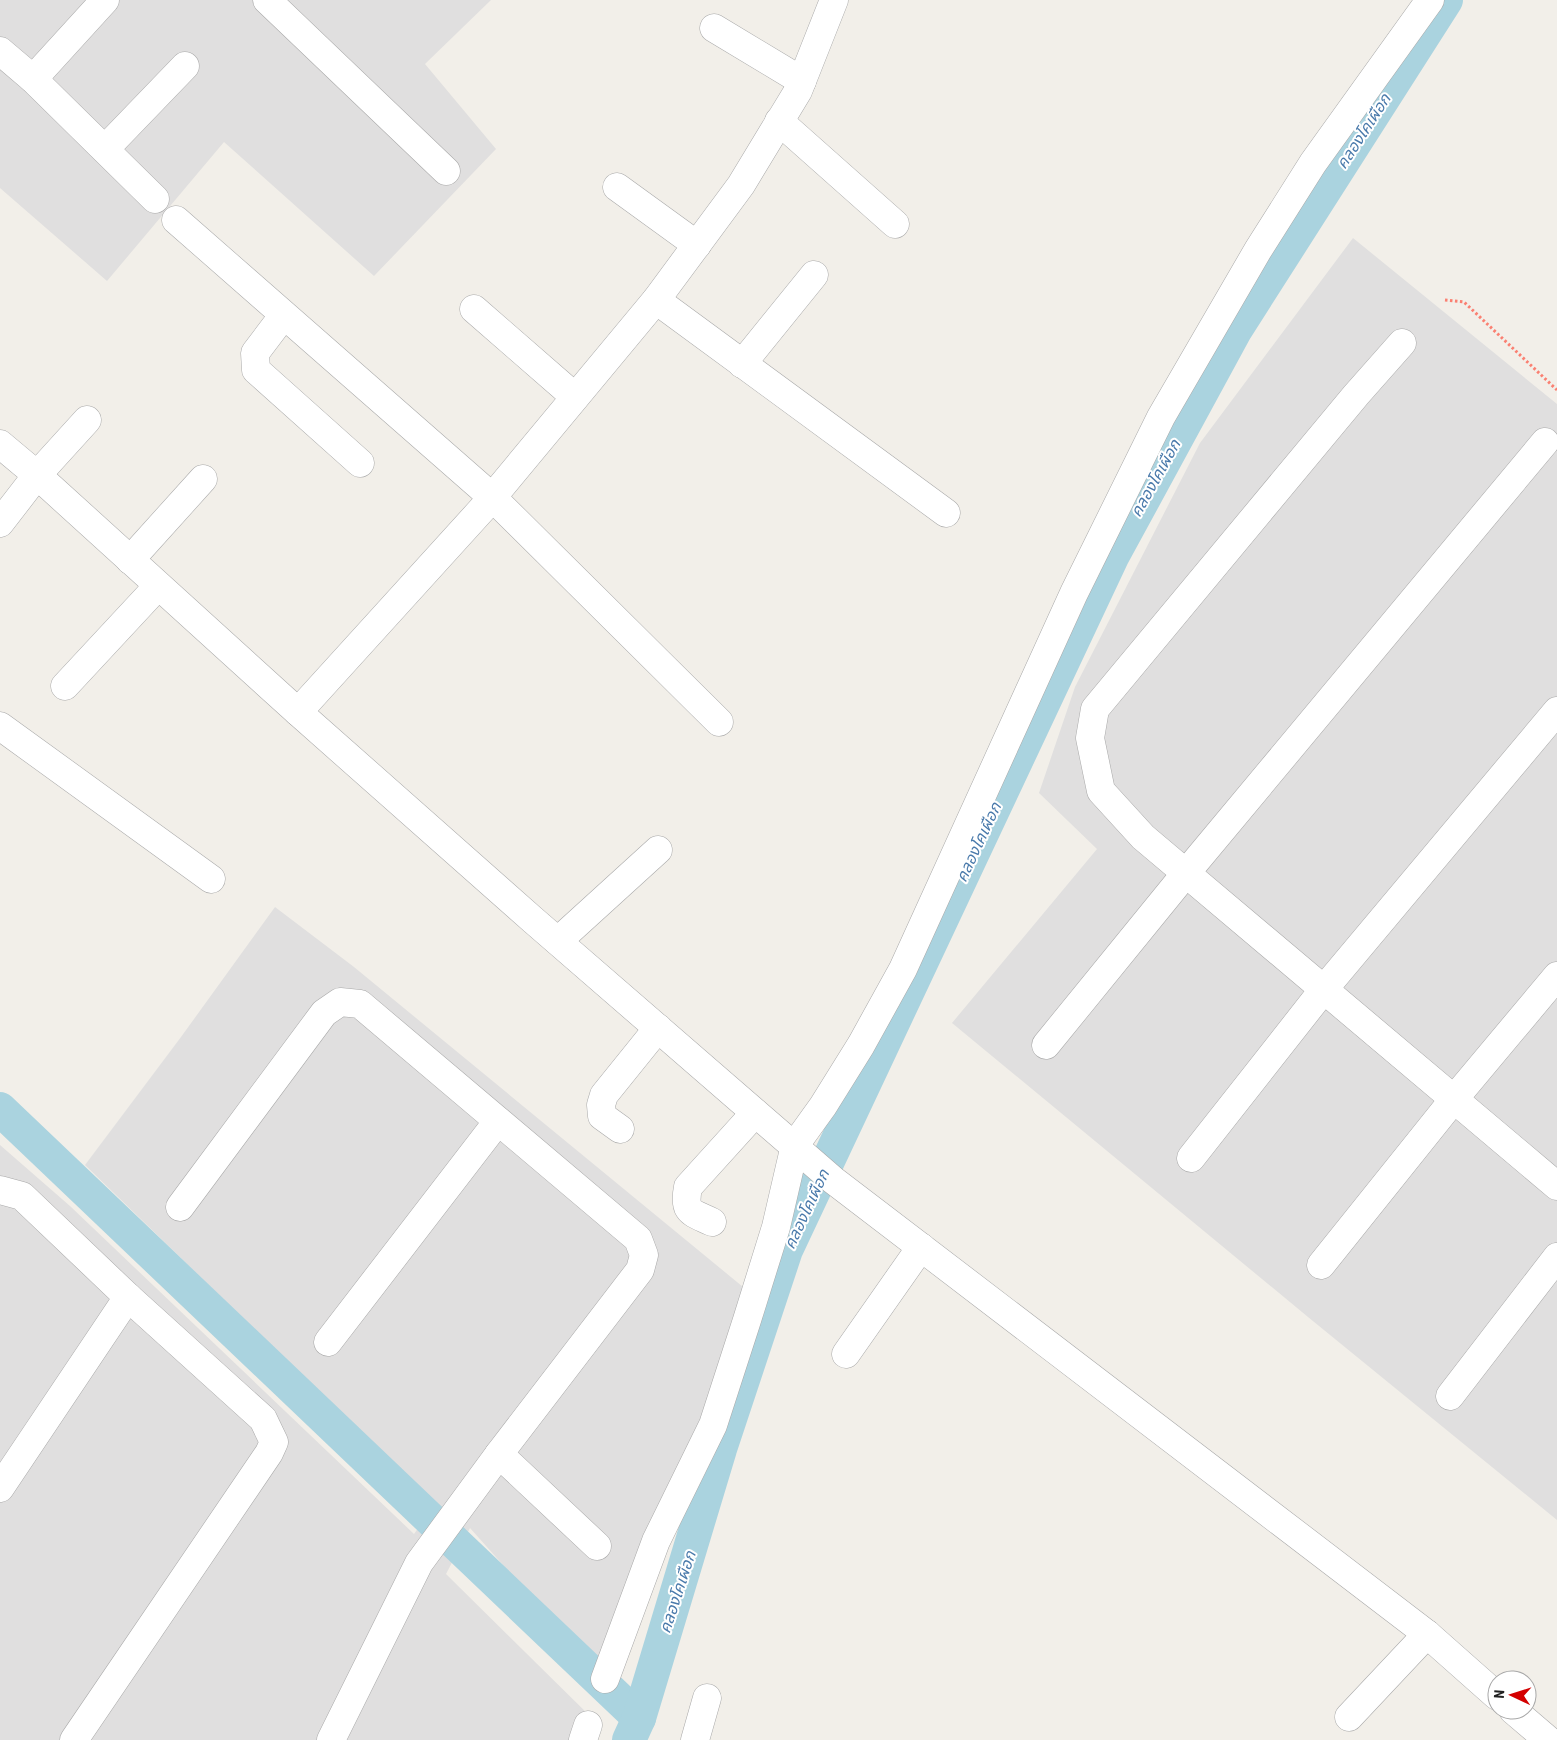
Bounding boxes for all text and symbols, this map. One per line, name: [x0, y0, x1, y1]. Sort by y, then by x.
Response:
water label: คลองโคเผือก: [1332, 89, 1395, 172]
water label: คลองโคเผือก: [1126, 435, 1185, 520]
water label: คลองโคเผือก: [952, 798, 1006, 885]
water label: คลองโคเผือก: [780, 1165, 834, 1252]
water label: คลองโคเผือก: [655, 1547, 700, 1636]
north arrow: [1487, 1670, 1537, 1720]
text: N: [1491, 1689, 1507, 1699]

